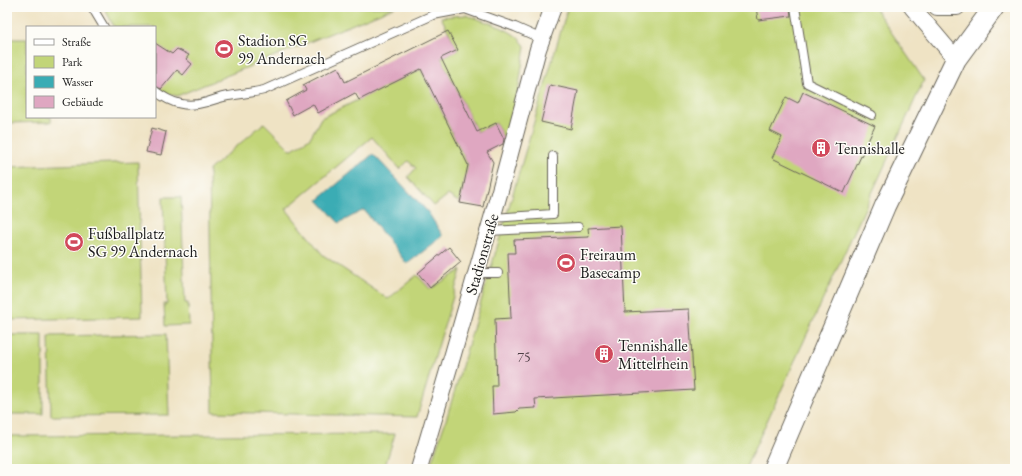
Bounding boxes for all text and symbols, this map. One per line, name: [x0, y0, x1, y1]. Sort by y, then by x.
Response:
legend: [26, 26, 156, 118]
place label: Stadion SG 99 Andernach: [238, 30, 325, 69]
text: Straße: [62, 34, 91, 50]
sports icon: Stadion SG 99 Andernach: [213, 38, 235, 60]
text: Park: [62, 54, 83, 70]
text: Wasser: [62, 74, 93, 90]
text: Gebäude: [62, 94, 104, 110]
building icon: Tennishalle: [810, 137, 832, 159]
place label: Tennishalle: [835, 138, 905, 159]
street label: Stadionstraße: [460, 211, 504, 297]
place label: Fußballplatz SG 99 Andernach: [88, 223, 198, 262]
sports icon: Fußballplatz SG 99 Andernach: [63, 231, 85, 253]
place label: Freiraum Basecamp: [580, 244, 640, 283]
sports icon: Freiraum Basecamp: [555, 252, 577, 274]
place label: Tennishalle Mittelrhein: [618, 335, 689, 374]
building icon: Tennishalle Mittelrhein: [593, 343, 615, 365]
house number: 75: [517, 348, 531, 366]

